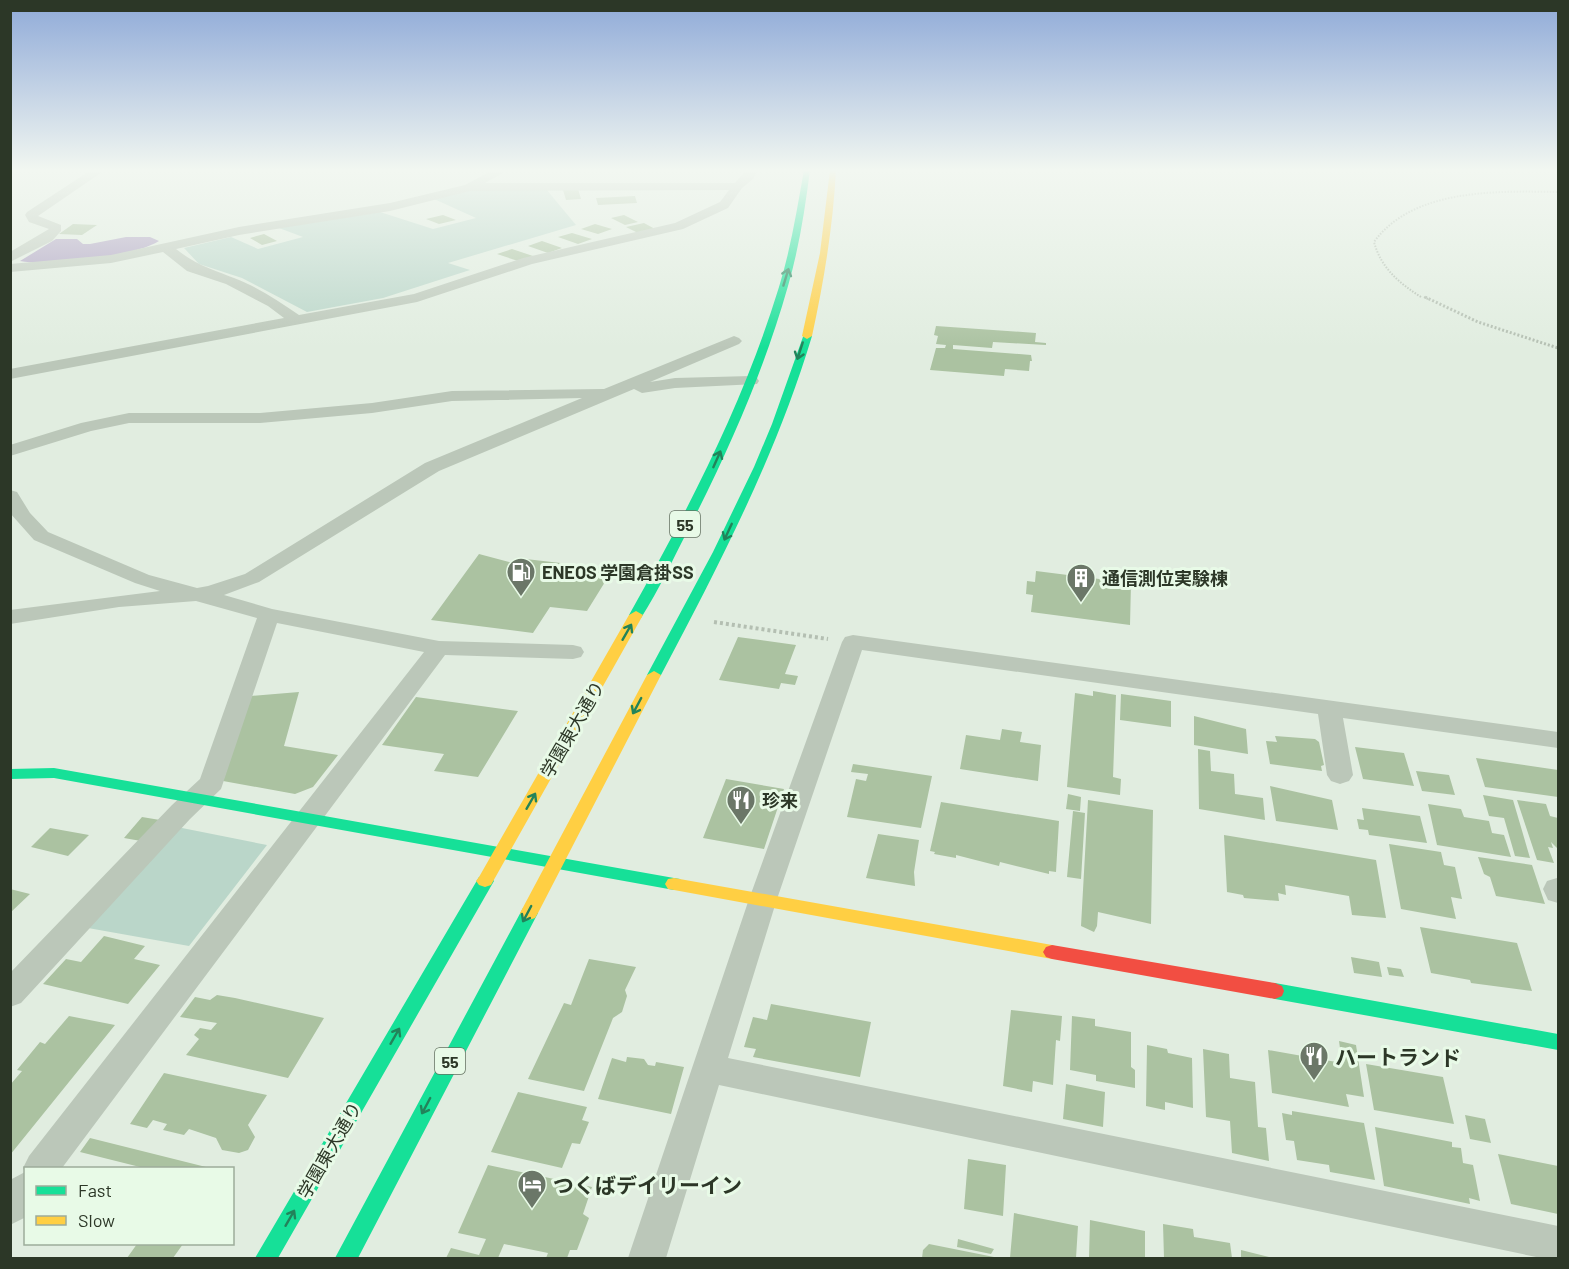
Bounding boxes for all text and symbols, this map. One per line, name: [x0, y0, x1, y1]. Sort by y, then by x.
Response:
one-way arrow: [781, 268, 792, 287]
one-way arrow: [794, 341, 805, 360]
one-way arrow: [712, 450, 723, 468]
road number: 55: [670, 511, 700, 537]
one-way arrow: [722, 522, 733, 540]
fuel station icon: ENEOS 学園倉掛SS: [505, 556, 537, 598]
place label: ENEOS 学園倉掛SS: [542, 561, 694, 583]
building icon: 通信測位実験棟: [1065, 562, 1097, 604]
place label: 通信測位実験棟: [1102, 567, 1228, 589]
one-way arrow: [621, 624, 633, 641]
street label: 学園東大通り: [535, 677, 609, 781]
one-way arrow: [631, 697, 643, 714]
restaurant icon: 珍来: [725, 784, 757, 826]
place label: 珍来: [762, 789, 798, 811]
one-way arrow: [525, 793, 537, 810]
one-way arrow: [521, 905, 532, 923]
one-way arrow: [389, 1028, 401, 1045]
restaurant icon: ハートランド: [1298, 1040, 1330, 1082]
place label: ハートランド: [1335, 1044, 1461, 1069]
road number: 55: [435, 1048, 465, 1074]
one-way arrow: [420, 1096, 431, 1114]
street label: 学園東大通り: [292, 1098, 366, 1202]
legend: [24, 1167, 234, 1245]
hotel icon: つくばデイリーイン: [516, 1168, 548, 1210]
place label: つくばデイリーイン: [553, 1172, 742, 1197]
text: Fast: [78, 1179, 112, 1201]
text: Slow: [78, 1209, 115, 1231]
one-way arrow: [284, 1210, 296, 1227]

